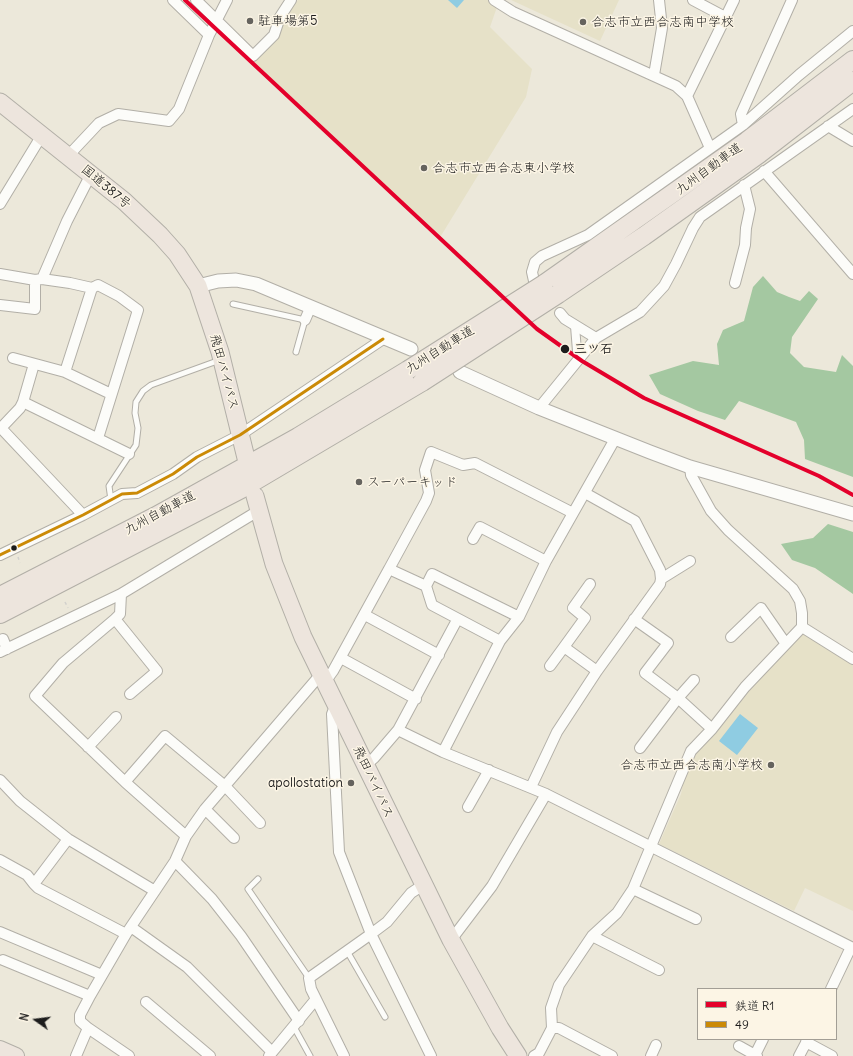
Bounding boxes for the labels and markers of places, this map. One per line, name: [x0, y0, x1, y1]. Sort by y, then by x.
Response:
place label: 駐車場第5: [258, 13, 317, 29]
place label: 合志市立西合志南中学校: [591, 14, 734, 30]
marker: 駐車場第5: [245, 16, 255, 26]
marker: 合志市立西合志南中学校: [578, 17, 588, 27]
place label: 合志市立西合志東小学校: [432, 160, 575, 176]
marker: 合志市立西合志東小学校: [419, 163, 429, 173]
place label: 三ツ石: [574, 341, 613, 357]
marker: 三ツ石: [559, 343, 571, 355]
place label: スーパーキッド: [367, 474, 457, 490]
marker: スーパーキッド: [354, 477, 364, 487]
unlabelled marker: [9, 543, 19, 553]
place label: 合志市立西合志南小学校: [620, 757, 763, 773]
marker: 合志市立西合志南小学校: [766, 760, 776, 770]
place label: apollostation: [268, 775, 343, 791]
marker: apollostation: [346, 778, 356, 788]

